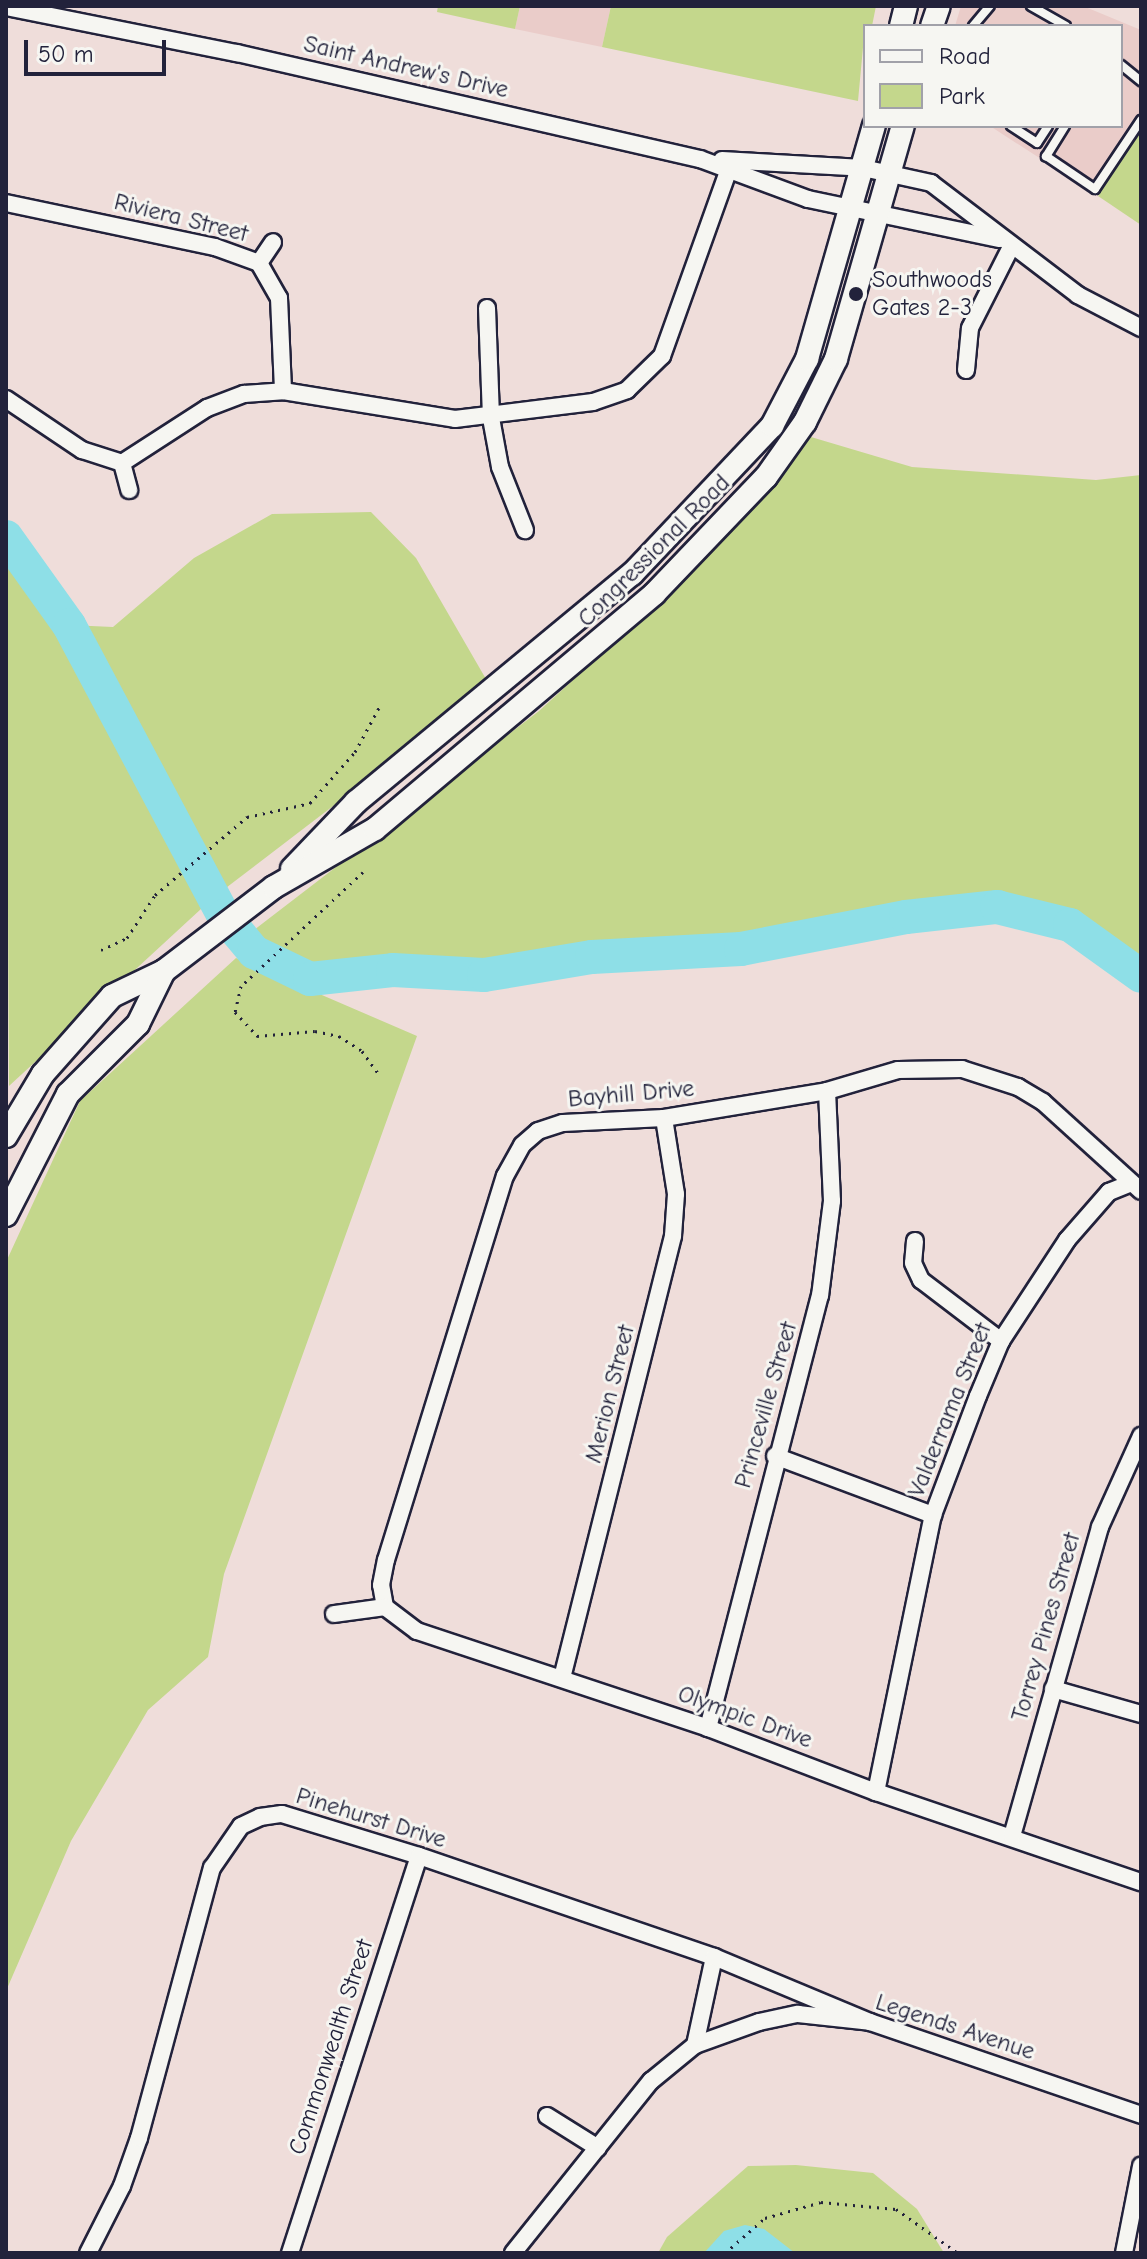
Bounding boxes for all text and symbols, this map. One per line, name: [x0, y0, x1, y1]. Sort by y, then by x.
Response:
scale bar: [28, 24, 170, 74]
legend: [863, 24, 1123, 128]
street label: Saint Andrew's Drive: [301, 29, 511, 105]
text: 50 m: [38, 40, 94, 68]
text: Road: [939, 42, 991, 70]
text: Park: [939, 82, 985, 110]
street label: Riviera Street: [111, 187, 251, 249]
place label: Southwoods Gates 2-3: [872, 266, 992, 322]
marker: Southwoods Gates 2-3: [847, 285, 865, 303]
street label: Congressional Road: [572, 469, 736, 633]
street label: Bayhill Drive: [567, 1074, 695, 1114]
street label: Princeville Street: [729, 1319, 803, 1491]
street label: Valderrama Street: [902, 1319, 998, 1501]
street label: Merion Street: [579, 1322, 641, 1466]
street label: Torrey Pines Street: [1005, 1529, 1087, 1725]
street label: Olympic Drive: [674, 1679, 816, 1755]
street label: Pinehurst Drive: [293, 1782, 449, 1854]
street label: Commonwealth Street: [283, 1936, 379, 2158]
street label: Legends Avenue: [872, 1988, 1038, 2066]

